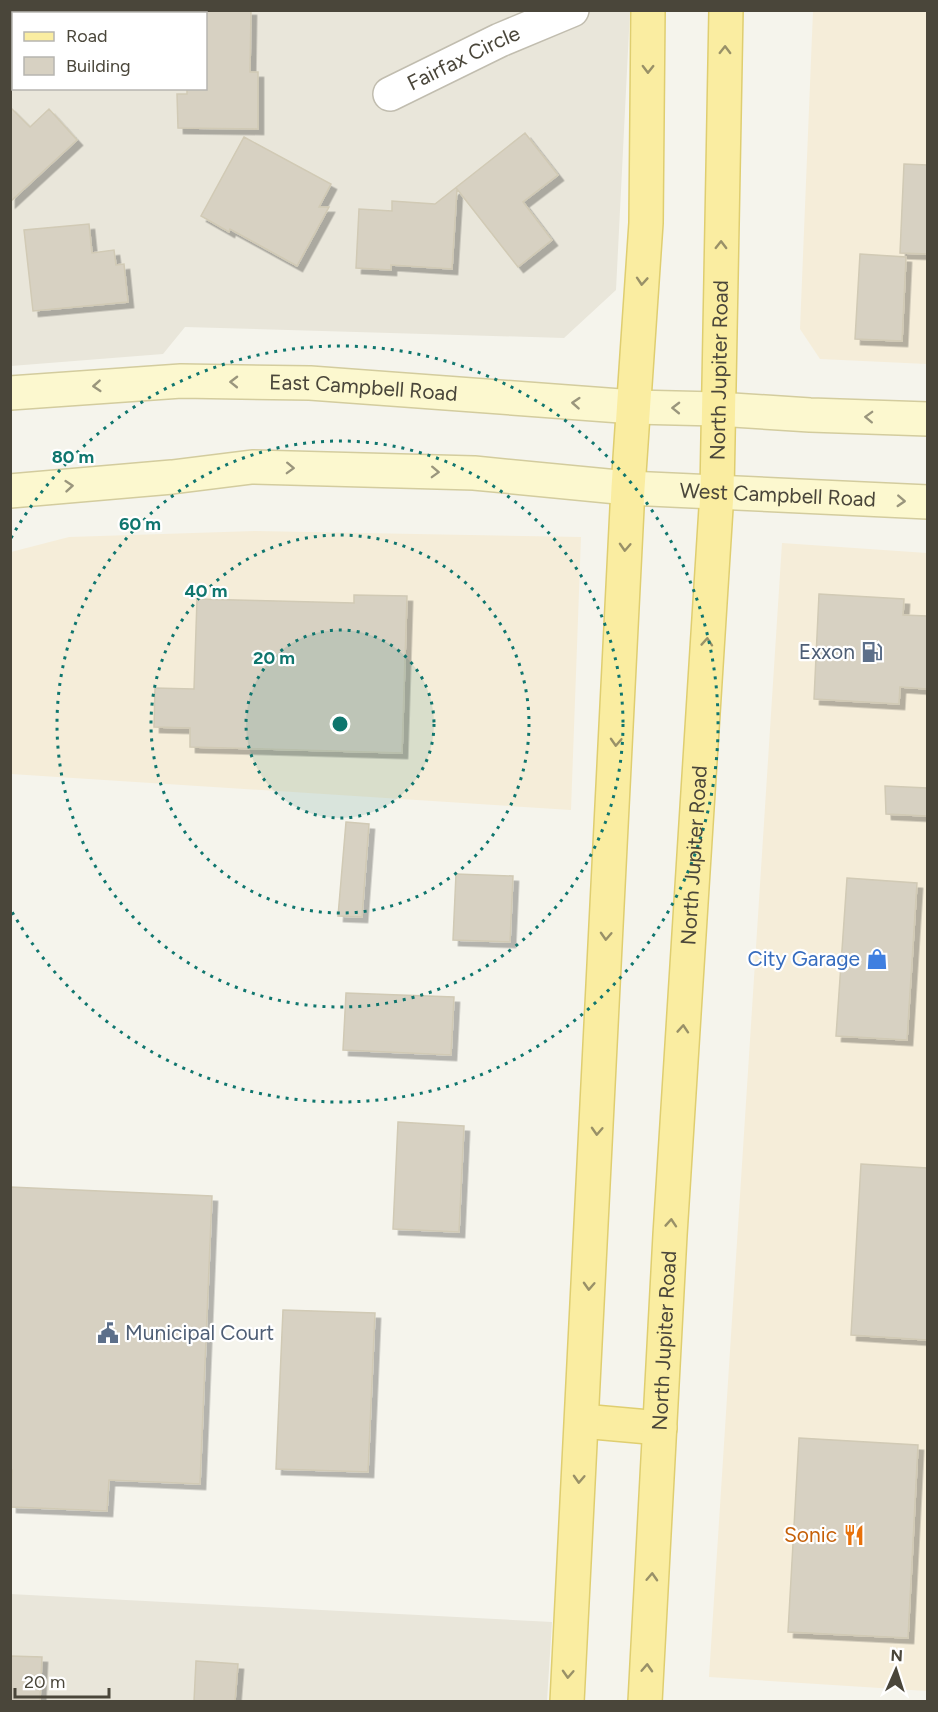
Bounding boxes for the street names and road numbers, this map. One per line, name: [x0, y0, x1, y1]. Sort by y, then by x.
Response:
street label: Fairfax Circle: [403, 20, 524, 96]
street label: North Jupiter Road: [705, 280, 733, 461]
street label: East Campbell Road: [269, 369, 459, 406]
street label: West Campbell Road: [679, 477, 877, 512]
street label: North Jupiter Road: [675, 765, 712, 946]
street label: North Jupiter Road: [647, 1250, 681, 1431]

